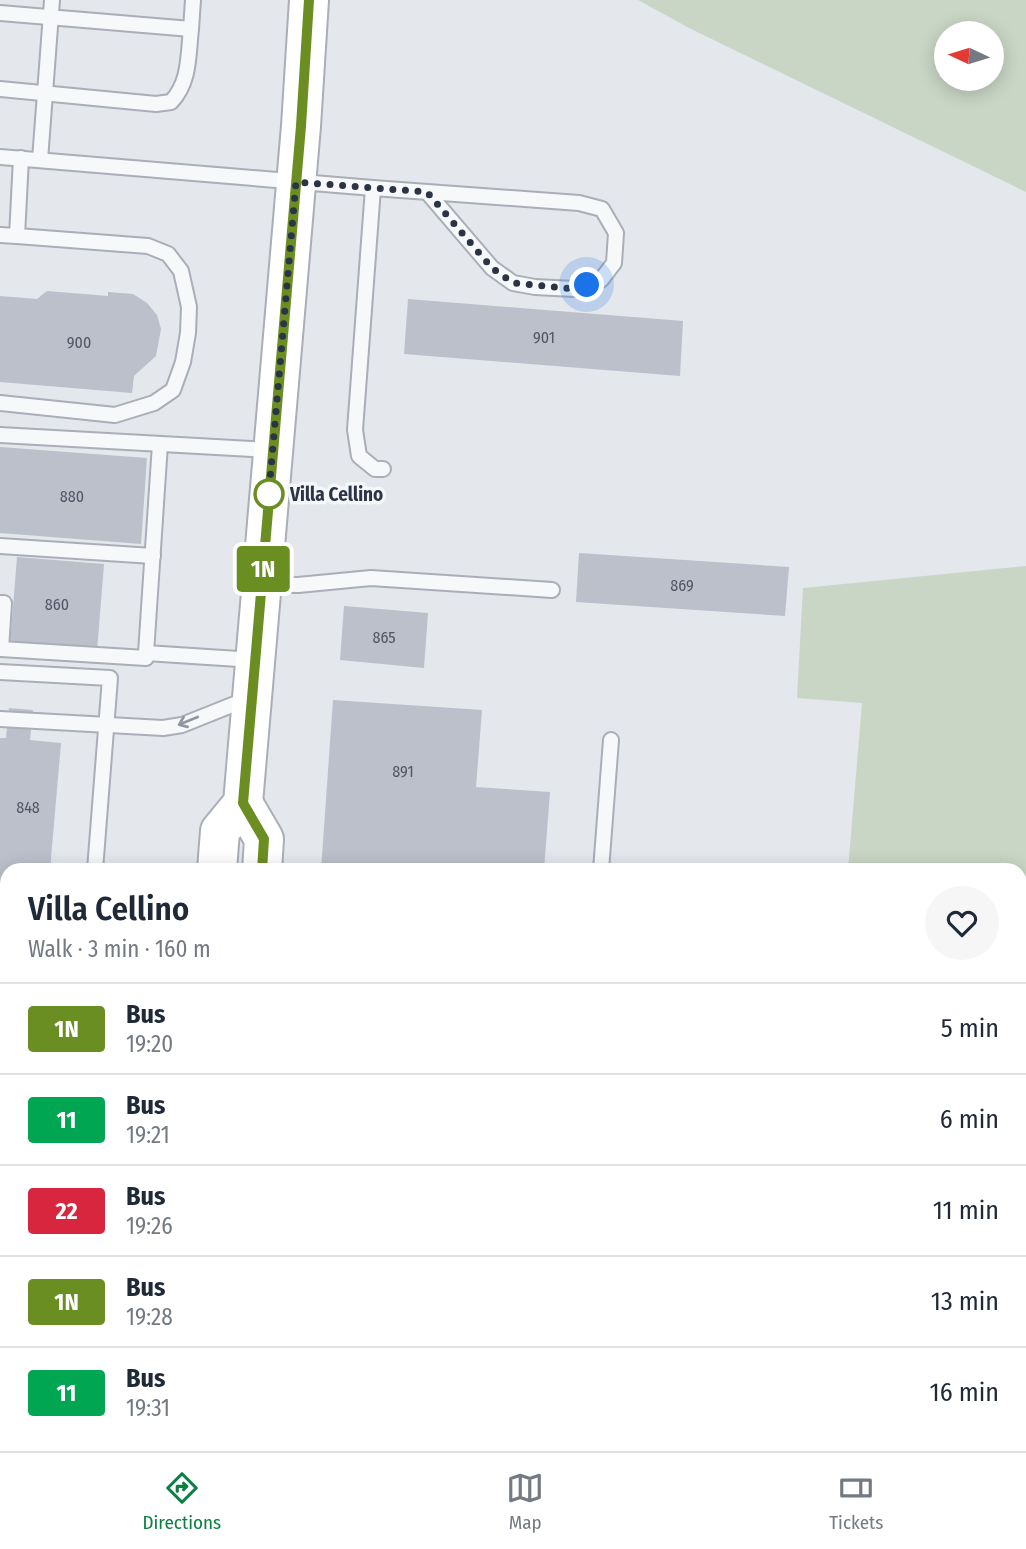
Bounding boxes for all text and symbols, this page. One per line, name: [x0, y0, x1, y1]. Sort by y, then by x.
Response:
north arrow: [934, 21, 1004, 91]
map controls: [934, 21, 1004, 91]
your location: [569, 267, 604, 302]
house number: 901: [533, 328, 555, 347]
house number: 900: [67, 333, 91, 352]
marker: Villa Cellino: [254, 479, 284, 509]
place label: Villa Cellino: [289, 483, 383, 506]
house number: 880: [60, 487, 84, 506]
line badge: 1N: [232, 546, 294, 592]
text: 1N: [251, 555, 275, 583]
house number: 869: [670, 576, 694, 595]
house number: 860: [45, 595, 69, 614]
house number: 865: [372, 628, 396, 647]
one-way arrow: [178, 715, 199, 728]
house number: 891: [392, 762, 414, 781]
house number: 848: [16, 798, 40, 817]
button: heart: [925, 886, 999, 960]
text: Villa Cellino: [28, 889, 189, 929]
text: Walk · 3 min · 160 m: [28, 935, 211, 963]
text: Bus: [126, 999, 165, 1030]
text: 5 min: [941, 1013, 999, 1044]
text: 1N: [54, 1015, 79, 1043]
text: 19:20: [126, 1030, 173, 1058]
text: Bus: [126, 1090, 165, 1121]
text: 6 min: [940, 1104, 999, 1135]
text: 11: [57, 1106, 76, 1134]
text: 19:21: [126, 1121, 170, 1149]
text: Bus: [126, 1181, 165, 1212]
text: 11 min: [933, 1195, 999, 1226]
text: 22: [55, 1197, 78, 1225]
text: 19:26: [126, 1212, 173, 1240]
text: Bus: [126, 1272, 165, 1303]
text: 13 min: [931, 1286, 999, 1317]
text: 1N: [54, 1288, 79, 1316]
text: 19:28: [126, 1303, 173, 1331]
text: Bus: [126, 1363, 165, 1394]
text: 16 min: [930, 1377, 999, 1408]
text: 11: [57, 1379, 76, 1407]
text: 19:31: [126, 1394, 170, 1422]
tab: Directions: [143, 1469, 221, 1534]
tab: Map: [506, 1469, 544, 1534]
tab: Tickets: [829, 1469, 883, 1534]

